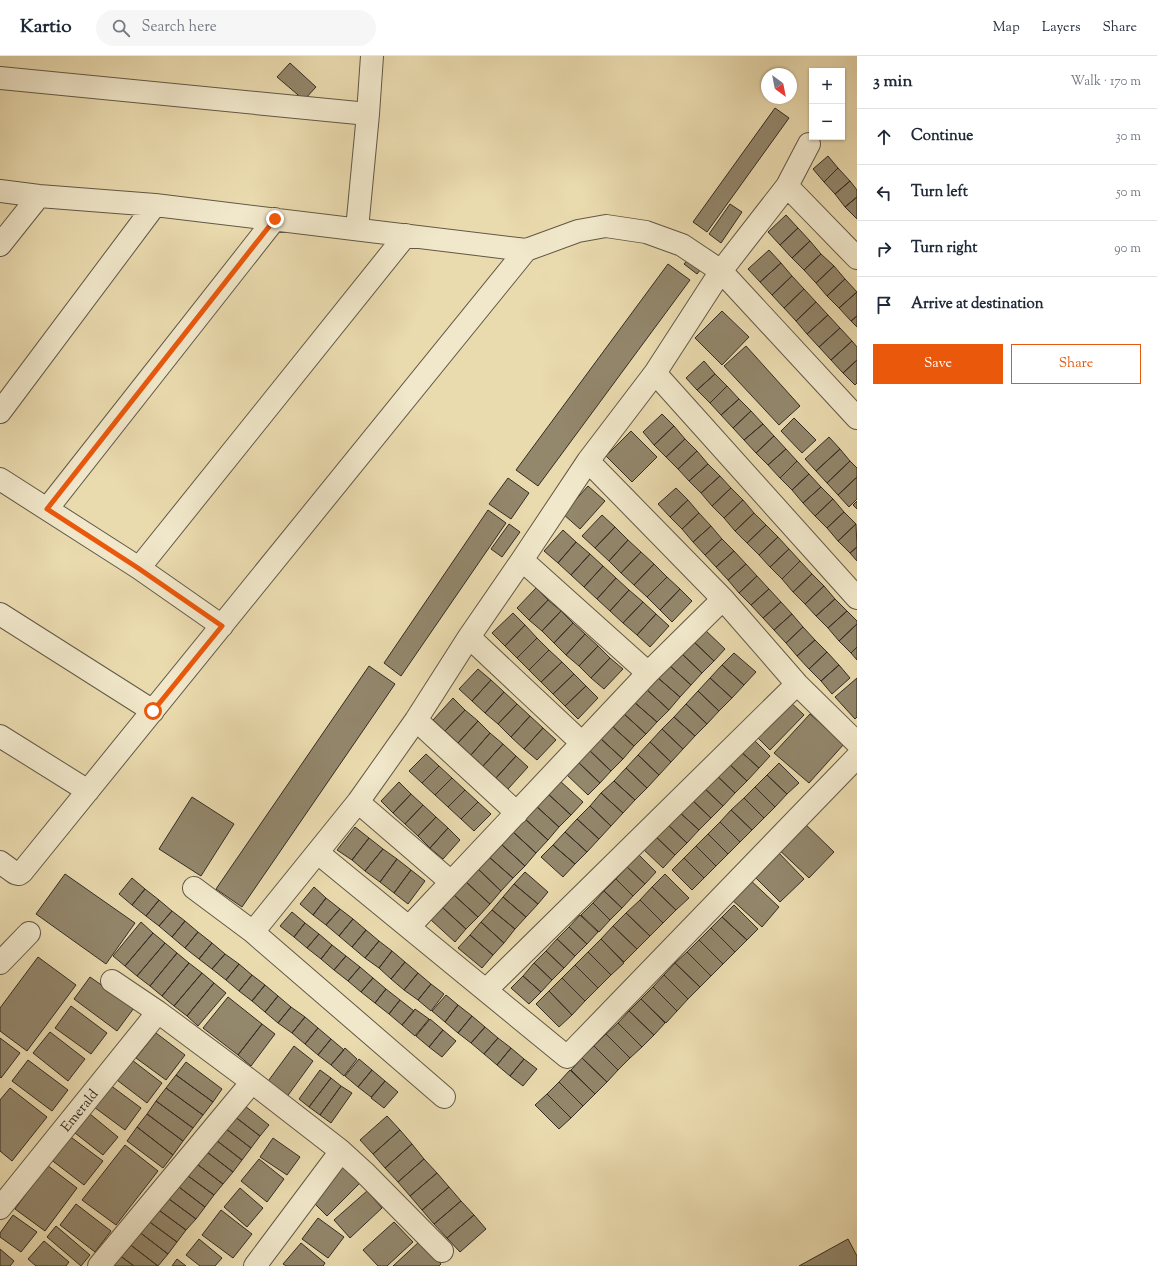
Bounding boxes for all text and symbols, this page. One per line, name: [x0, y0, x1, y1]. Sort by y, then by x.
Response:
search box: [96, 10, 376, 46]
text: Kartio: [20, 14, 72, 41]
icon: search: [110, 17, 132, 39]
text: Search here: [142, 17, 217, 38]
text: Map: [993, 18, 1020, 38]
text: Layers: [1042, 18, 1080, 38]
text: Share: [1102, 18, 1137, 38]
north arrow: [761, 68, 797, 104]
map controls: [809, 68, 845, 140]
button: +: [809, 68, 845, 104]
text: 3 min: [873, 70, 912, 94]
text: Walk · 170 m: [1071, 73, 1141, 91]
button: −: [809, 104, 845, 140]
icon: ahead: [873, 126, 895, 148]
text: Continue: [911, 126, 973, 147]
text: 30 m: [1115, 128, 1141, 146]
icon: left: [873, 182, 895, 204]
text: Turn left: [911, 182, 968, 203]
text: 50 m: [1116, 184, 1141, 202]
route end: [266, 210, 284, 228]
icon: right: [873, 238, 895, 260]
text: Turn right: [911, 238, 977, 259]
text: 90 m: [1114, 240, 1141, 258]
icon: arrive: [873, 294, 895, 316]
text: Arrive at destination: [911, 294, 1044, 315]
button: Save: [873, 344, 1003, 384]
button: Share: [1011, 344, 1141, 384]
route start: [144, 702, 162, 720]
street label: Emerald: [57, 1086, 104, 1137]

